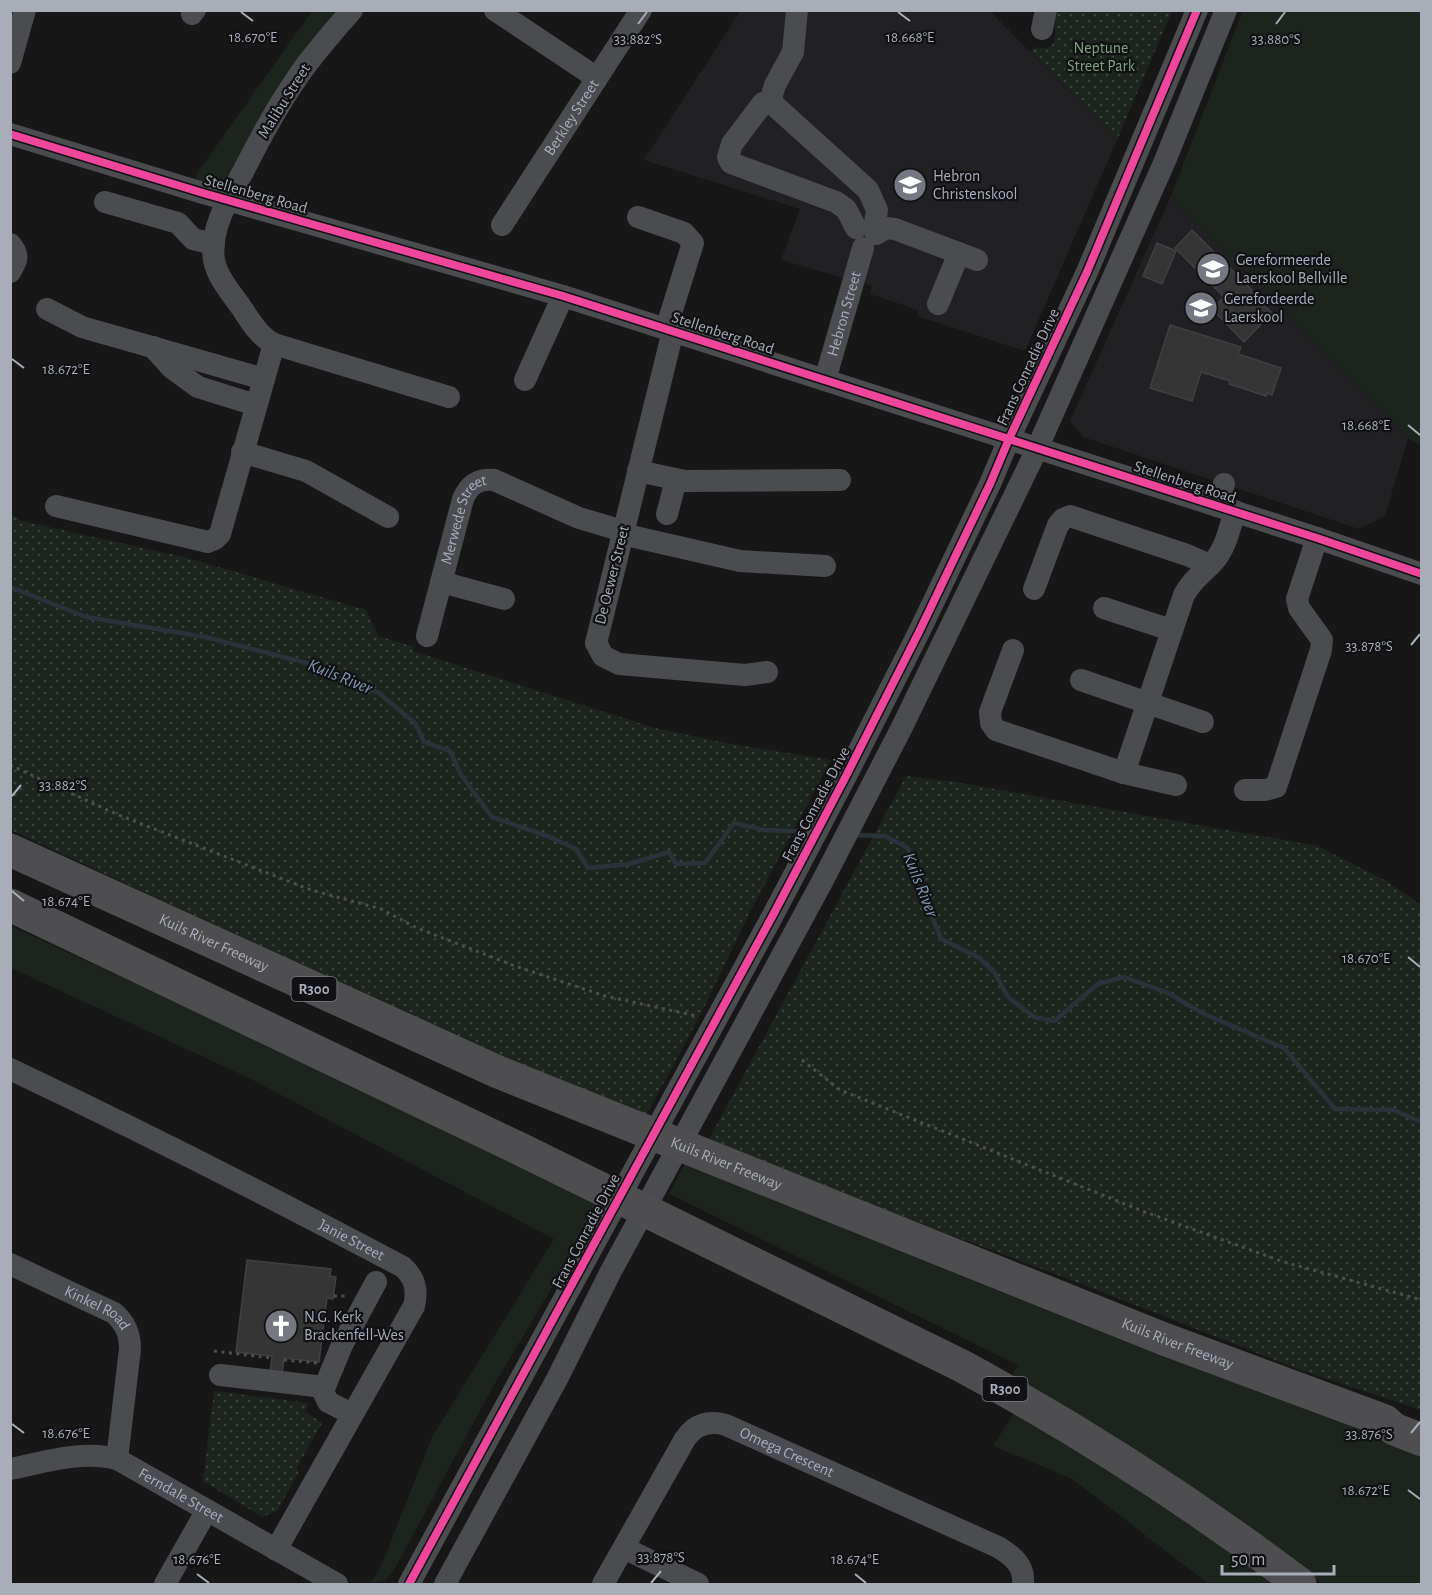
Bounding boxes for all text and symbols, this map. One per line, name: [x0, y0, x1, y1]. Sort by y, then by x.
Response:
text: 18.670°E: [229, 30, 277, 45]
text: 18.668°E: [886, 30, 934, 45]
text: 33.882°S: [614, 32, 662, 47]
text: 33.880°S: [1251, 32, 1301, 47]
park label: Neptune Street Park: [1067, 40, 1136, 74]
street label: Malibu Street: [255, 61, 313, 141]
street label: Berkley Street: [541, 77, 602, 158]
school or university icon: Hebron Christenskool: [892, 167, 928, 203]
place label: Hebron Christenskool: [933, 168, 1018, 202]
street label: Stellenberg Road: [203, 172, 309, 216]
school or university icon: Gereformeerde Laerskool Bellville: [1195, 251, 1231, 287]
place label: Gereformeerde Laerskool Bellville: [1236, 252, 1347, 286]
street label: Hebron Street: [824, 269, 864, 358]
school or university icon: Gerefordeerde Laerskool: [1183, 290, 1219, 326]
place label: Gerefordeerde Laerskool: [1224, 291, 1314, 325]
street label: Frans Conradie Drive: [994, 306, 1062, 428]
street label: Stellenberg Road: [670, 309, 776, 357]
text: 18.672°E: [42, 362, 90, 377]
text: 18.668°E: [1342, 418, 1390, 433]
street label: Stellenberg Road: [1132, 458, 1238, 506]
street label: Merwede Street: [438, 472, 488, 566]
street label: De Oewer Street: [592, 524, 632, 626]
text: 33.878°S: [1345, 639, 1393, 654]
water label: Kuils River: [305, 656, 376, 698]
street label: Frans Conradie Drive: [779, 744, 853, 864]
text: 33.882°S: [39, 778, 87, 793]
water label: Kuils River: [899, 850, 941, 921]
text: 18.674°E: [42, 894, 90, 909]
street label: Kuils River Freeway: [157, 911, 271, 976]
text: 18.670°E: [1342, 951, 1390, 966]
road number: R300: [292, 977, 336, 1001]
street label: Kuils River Freeway: [668, 1134, 784, 1194]
street label: Frans Conradie Drive: [549, 1171, 623, 1291]
street label: Janie Street: [316, 1216, 387, 1264]
street label: Kinkel Road: [62, 1283, 133, 1333]
church icon: N.G. Kerk Brackenfell-Wes: [263, 1308, 299, 1344]
place label: N.G. Kerk Brackenfell-Wes: [304, 1309, 404, 1343]
street label: Kuils River Freeway: [1119, 1315, 1236, 1373]
road number: R300: [982, 1377, 1028, 1401]
street label: Omega Crescent: [737, 1424, 836, 1480]
text: 18.676°E: [42, 1426, 90, 1441]
text: 33.876°S: [1345, 1427, 1393, 1442]
street label: Ferndale Street: [136, 1465, 226, 1526]
text: 18.672°E: [1342, 1483, 1390, 1498]
scale bar: [1222, 1538, 1334, 1576]
text: 33.878°S: [637, 1550, 685, 1565]
text: 50 m: [1231, 1551, 1265, 1569]
text: 18.676°E: [173, 1552, 221, 1567]
text: 18.674°E: [831, 1552, 879, 1567]

